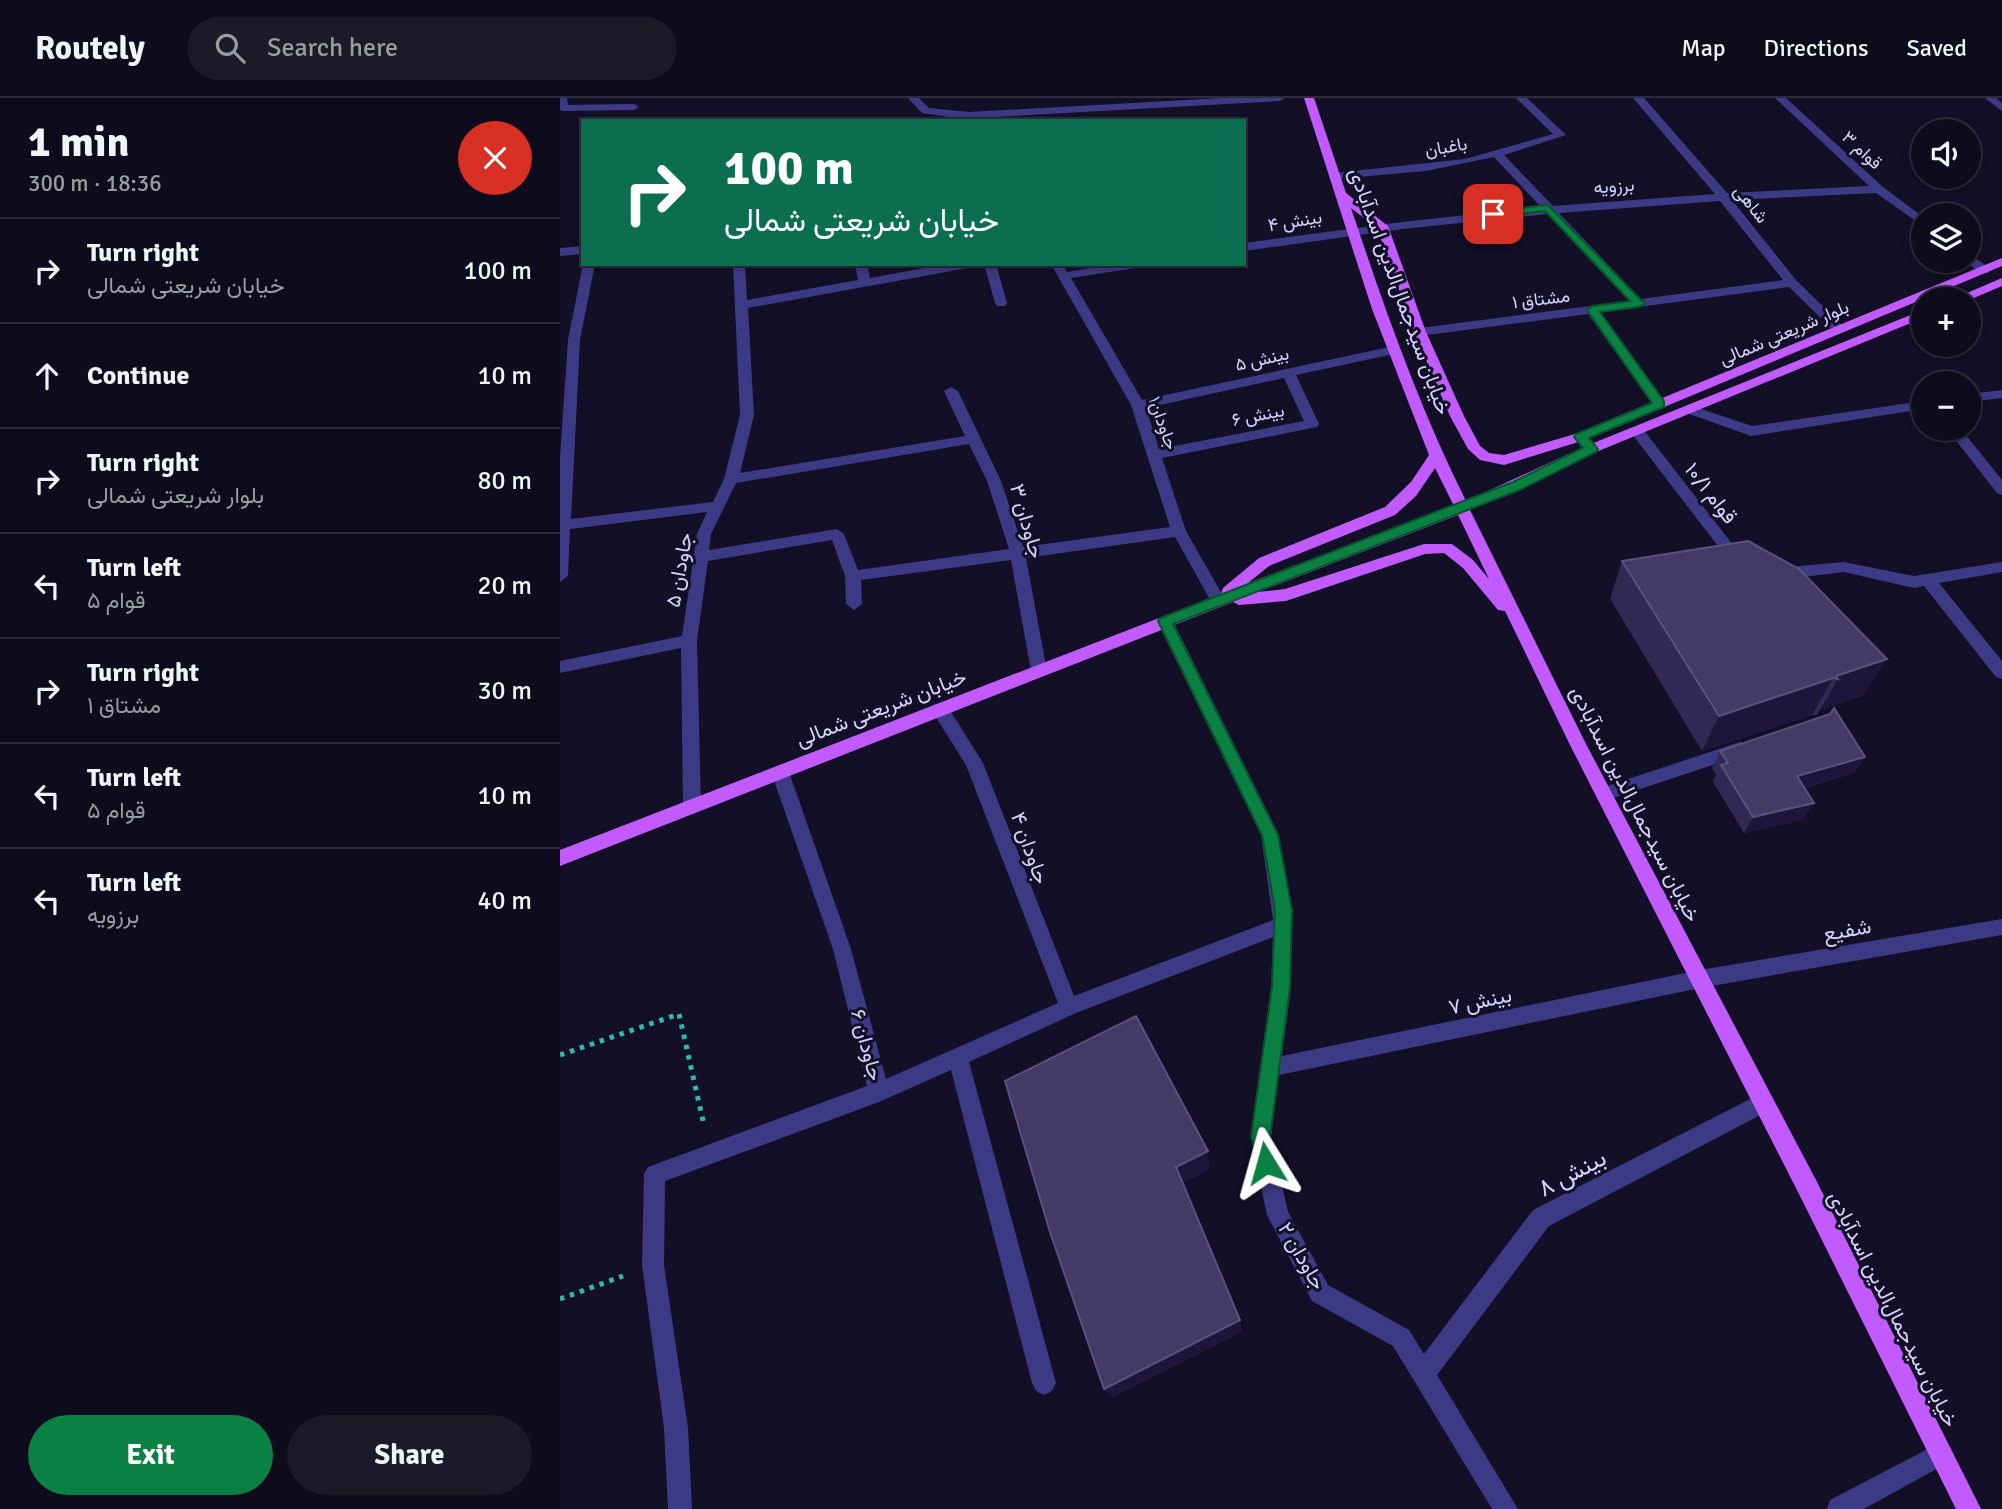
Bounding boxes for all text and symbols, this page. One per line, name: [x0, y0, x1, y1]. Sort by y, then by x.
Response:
search box: [187, 17, 677, 80]
text: Routely: [35, 28, 145, 69]
icon: search: [211, 29, 249, 67]
text: Search here: [267, 32, 398, 64]
text: Map: [1681, 33, 1726, 63]
text: Directions: [1764, 33, 1869, 63]
text: Saved: [1907, 33, 1967, 63]
text: 1 min: [28, 117, 129, 168]
map controls: [1911, 119, 1981, 441]
button: sound: [1911, 119, 1981, 189]
button: close: [458, 121, 532, 195]
street label: قوام ۳: [1837, 126, 1887, 175]
street label: باغبان: [1423, 132, 1469, 162]
text: 100 m: [724, 138, 854, 198]
icon: right: [609, 147, 700, 238]
street label: خیابان سیدجمال‌الدین اسدآبادی: [1343, 164, 1457, 418]
text: 300 m · 18:36: [28, 169, 162, 198]
street label: برزویه: [1593, 174, 1635, 198]
street label: شاهی: [1729, 180, 1773, 228]
pin: [1463, 184, 1523, 244]
icon: arrive: [1474, 195, 1512, 233]
text: خیابان شریعتی شمالی: [724, 201, 999, 240]
button: layers: [1911, 203, 1981, 273]
street label: بینش ۴: [1266, 206, 1324, 236]
text: Turn right: [87, 237, 199, 269]
icon: right: [28, 252, 66, 290]
text: 100 m: [463, 255, 532, 287]
text: خیابان شریعتی شمالی: [87, 271, 285, 300]
street label: مشتاق ۱: [1511, 285, 1571, 313]
button: +: [1911, 287, 1981, 357]
street label: بلوار شریعتی شمالی: [1716, 296, 1852, 370]
street label: بینش ۵: [1233, 342, 1291, 376]
icon: ahead: [28, 357, 66, 395]
text: Continue: [87, 360, 189, 392]
text: 10 m: [477, 360, 532, 392]
button: −: [1911, 371, 1981, 441]
street label: جاودان۱: [1143, 393, 1183, 453]
street label: بینش ۶: [1230, 399, 1286, 431]
text: Turn right: [87, 447, 199, 479]
street label: قوام ۱۰/۱: [1678, 457, 1743, 530]
icon: right: [28, 462, 66, 500]
text: 80 m: [477, 465, 532, 497]
text: بلوار شریعتی شمالی: [87, 481, 264, 510]
street label: جاودان ۳: [1004, 481, 1050, 561]
street label: جاودان ۵: [660, 531, 698, 609]
text: Turn left: [87, 552, 181, 584]
icon: left: [28, 567, 66, 605]
text: 20 m: [477, 570, 532, 602]
text: قوام ۵: [87, 586, 145, 615]
text: Turn right: [87, 657, 199, 689]
street label: خیابان شریعتی شمالی: [792, 664, 970, 752]
icon: right: [28, 672, 66, 710]
text: 30 m: [477, 675, 532, 707]
street label: خیابان سیدجمال‌الدین اسدآبادی: [1564, 682, 1706, 926]
text: مشتاق ۱: [87, 691, 161, 720]
text: Turn left: [87, 762, 181, 794]
icon: left: [28, 777, 66, 815]
text: 10 m: [477, 780, 532, 812]
text: قوام ۵: [87, 796, 145, 825]
street label: جاودان ۴: [1005, 808, 1055, 888]
text: Turn left: [87, 867, 181, 899]
icon: left: [28, 882, 66, 920]
text: 40 m: [477, 885, 532, 917]
text: برزویه: [87, 901, 139, 930]
street label: شفیع: [1821, 913, 1873, 948]
street label: بینش ۷: [1446, 982, 1514, 1020]
street label: جاودان ۶: [845, 1006, 889, 1084]
position arrow: [1229, 1126, 1303, 1200]
street label: بینش ۸: [1533, 1143, 1611, 1203]
street label: خیابان سیدجمال‌الدین اسدآبادی: [1822, 1187, 1964, 1431]
street label: جاودان ۲: [1272, 1218, 1332, 1294]
button: Exit: [28, 1415, 273, 1495]
button: Share: [287, 1415, 532, 1495]

